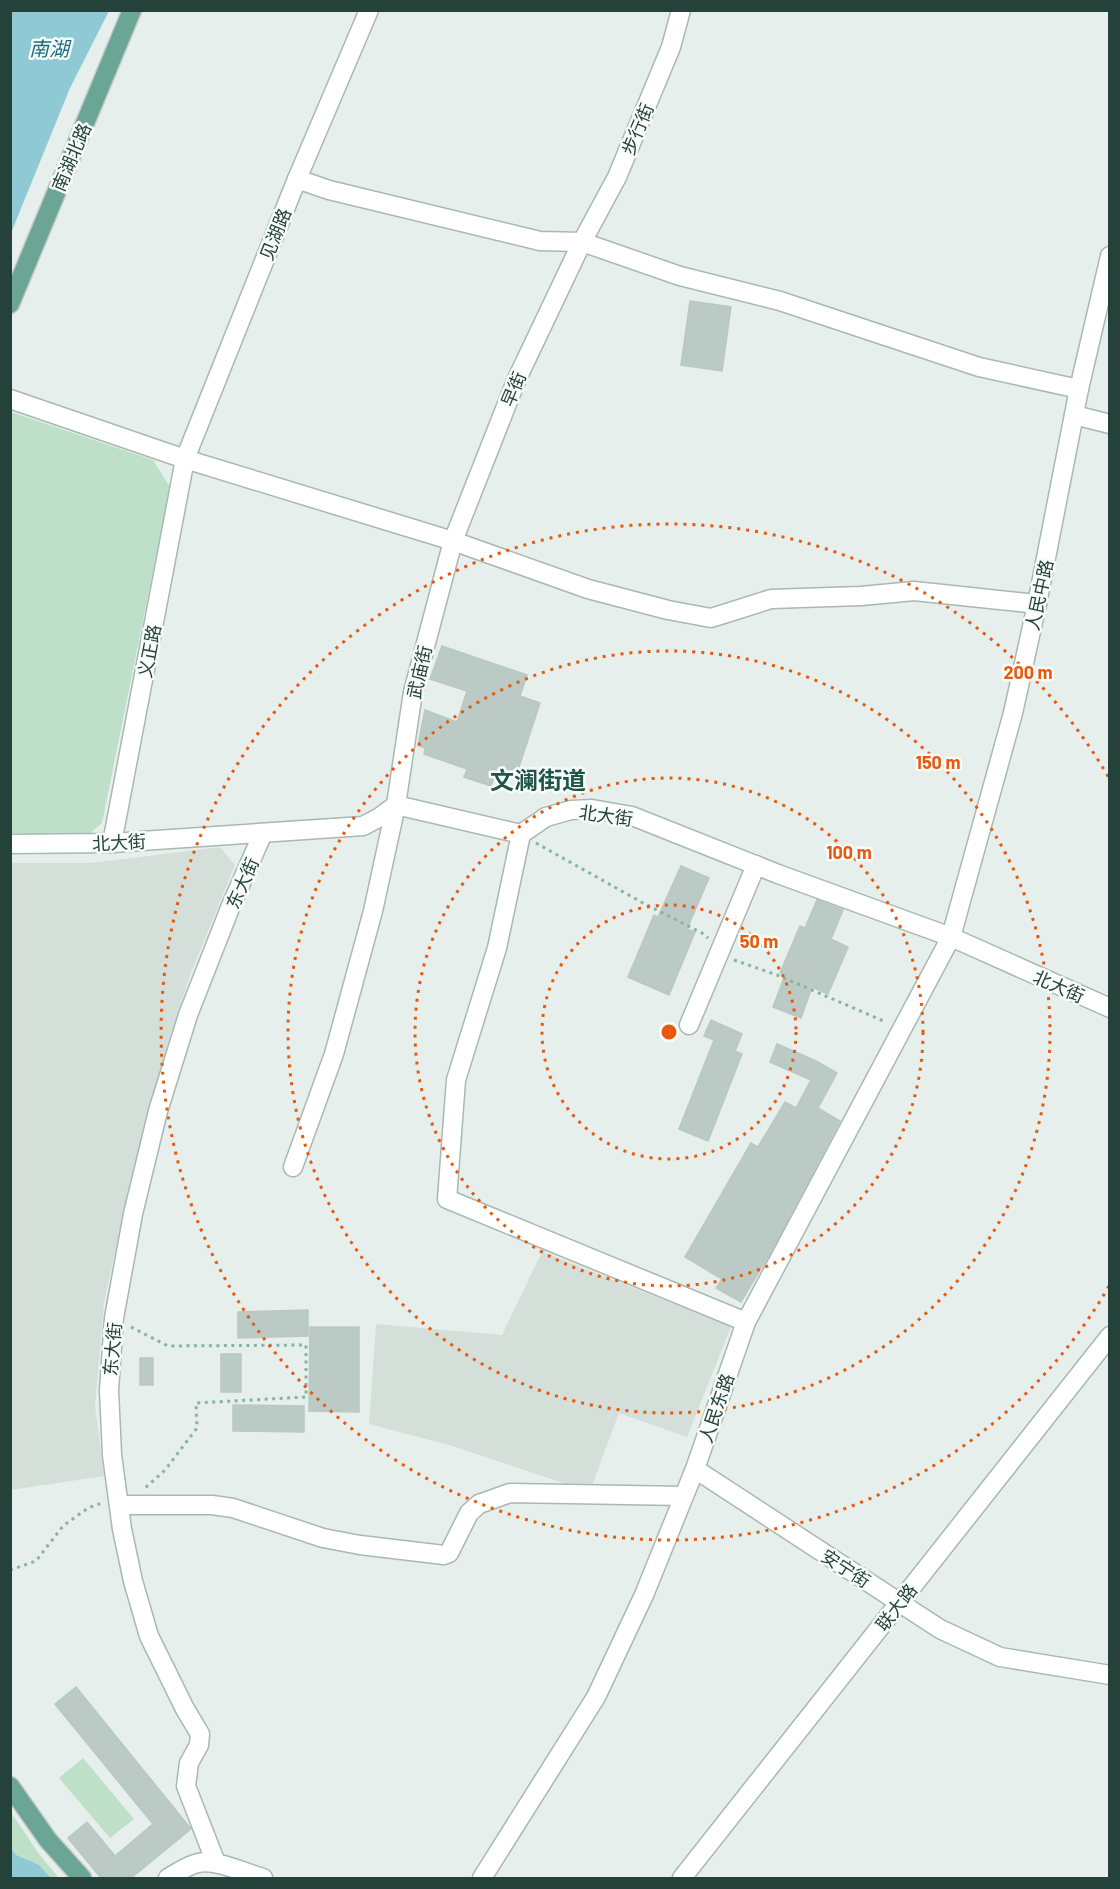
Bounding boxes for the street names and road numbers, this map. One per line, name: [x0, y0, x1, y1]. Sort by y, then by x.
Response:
street label: 步行街: [616, 100, 658, 158]
street label: 南湖北路: [47, 120, 95, 194]
street label: 见湖路: [255, 205, 295, 263]
street label: 早街: [496, 368, 530, 410]
street label: 人民中路: [1021, 557, 1057, 633]
street label: 义正路: [133, 622, 165, 680]
street label: 武庙街: [402, 643, 436, 701]
street label: 北大街: [578, 800, 634, 830]
street label: 北大街: [91, 830, 147, 854]
street label: 东大街: [221, 854, 263, 912]
street label: 北大街: [1030, 965, 1088, 1007]
street label: 东大街: [99, 1321, 125, 1377]
street label: 人民东路: [694, 1370, 738, 1446]
street label: 安宁街: [817, 1544, 875, 1592]
street label: 联大路: [871, 1579, 921, 1635]

